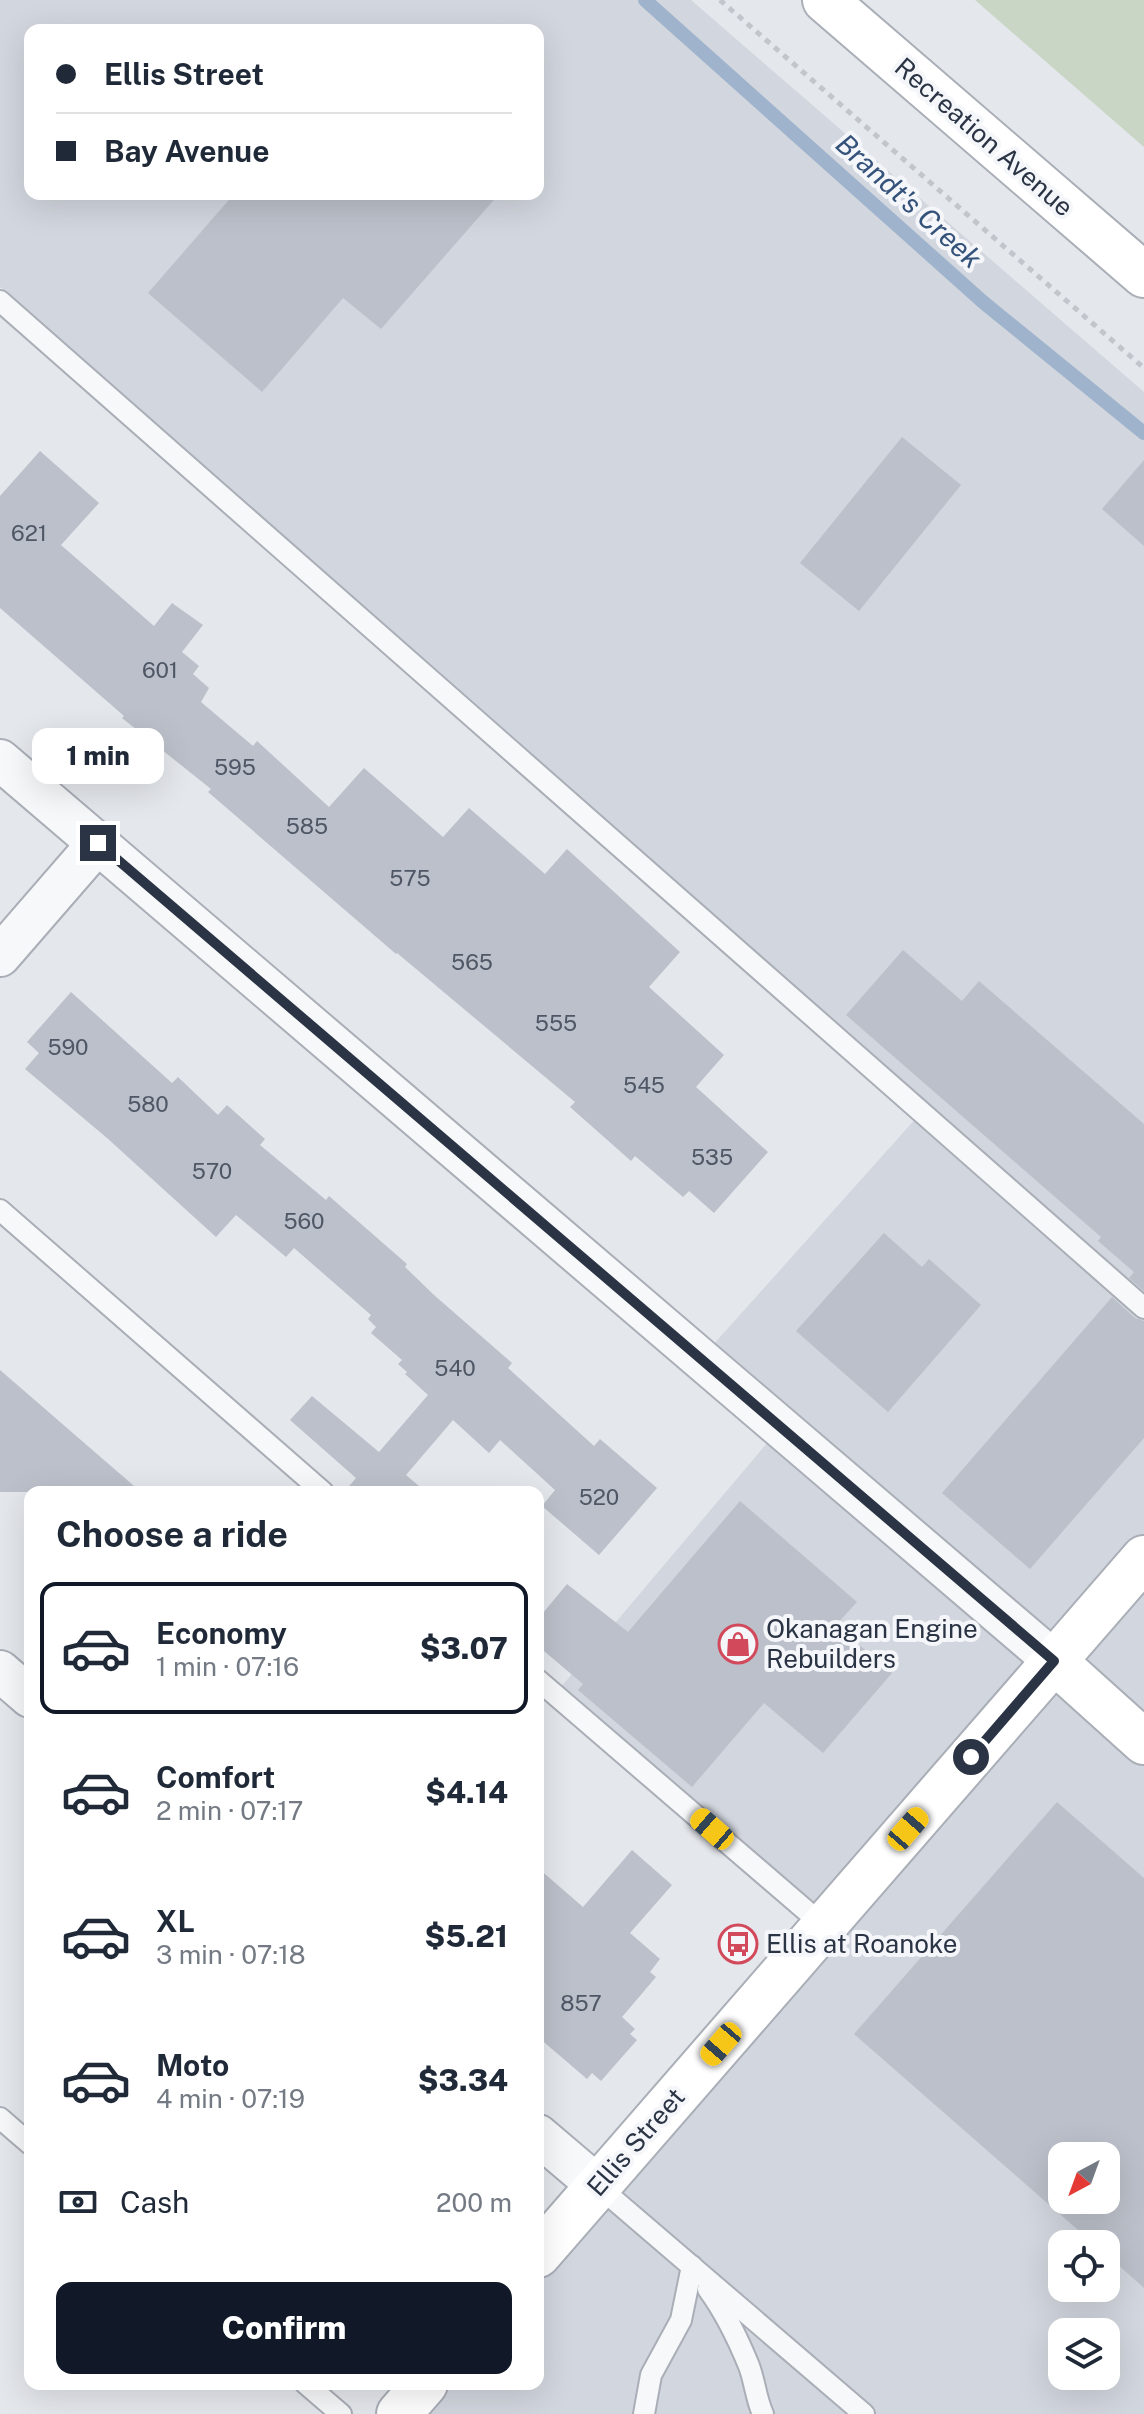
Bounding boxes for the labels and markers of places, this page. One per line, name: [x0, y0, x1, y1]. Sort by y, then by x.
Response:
place label: Okanagan Engine Rebuilders: [766, 1613, 978, 1674]
shop icon: Okanagan Engine Rebuilders: [717, 1623, 759, 1665]
bus stop icon: Ellis at Roanoke: [717, 1923, 759, 1965]
place label: Ellis at Roanoke: [766, 1928, 958, 1959]

